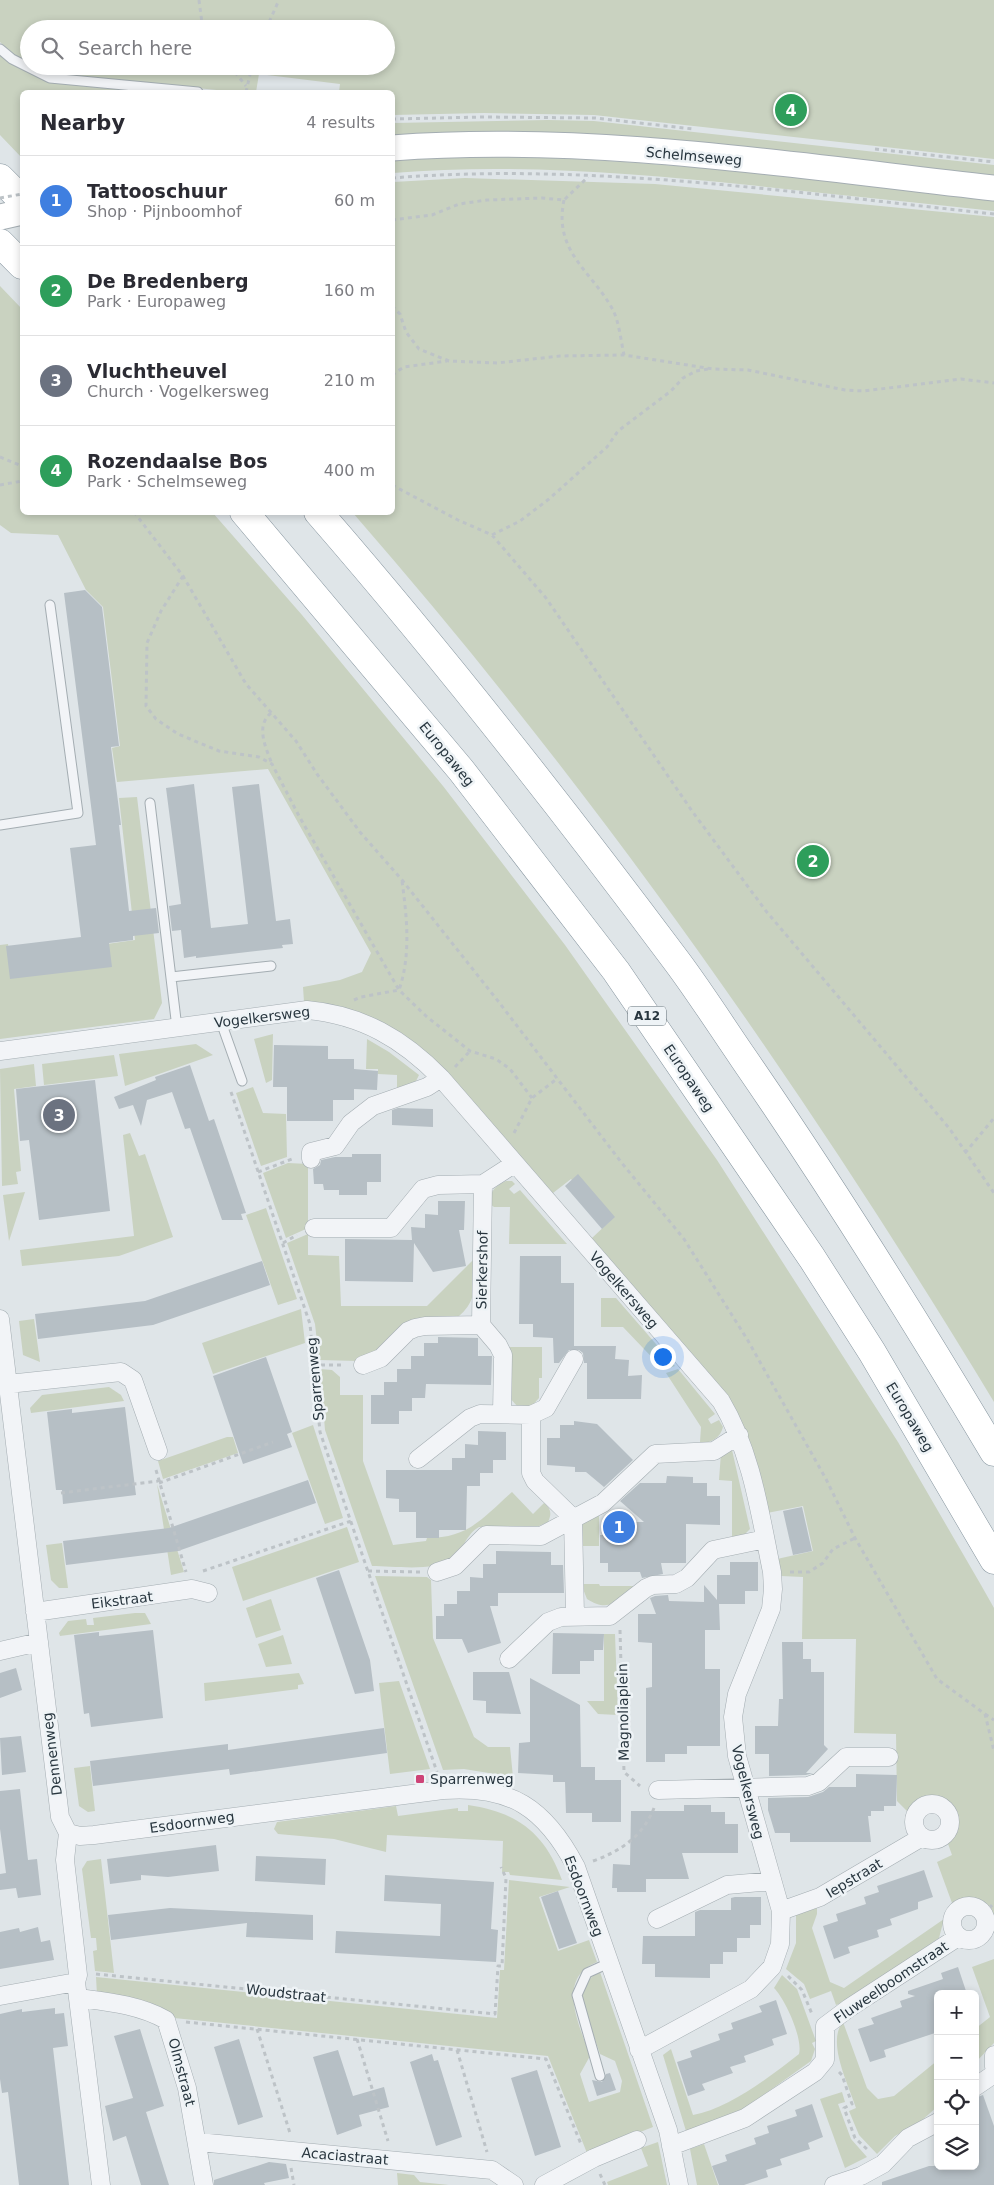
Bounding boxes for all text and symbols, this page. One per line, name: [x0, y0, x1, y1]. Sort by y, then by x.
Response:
search box: [20, 20, 395, 75]
icon: search: [38, 34, 66, 62]
text: Search here: [78, 37, 192, 59]
pin: 4: [775, 91, 807, 129]
text: Nearby: [40, 111, 125, 135]
text: 4 results: [306, 113, 375, 132]
street label: Schelmseweg: [645, 144, 743, 168]
text: Tattooschuur: [87, 180, 227, 202]
text: 1: [50, 191, 62, 210]
text: 60 m: [334, 191, 375, 210]
text: Shop · Pijnboomhof: [87, 202, 242, 221]
text: De Bredenberg: [87, 270, 248, 292]
text: 2: [50, 281, 62, 300]
text: 160 m: [324, 281, 375, 300]
text: Park · Europaweg: [87, 292, 226, 311]
text: Vluchtheuvel: [87, 360, 227, 382]
text: 3: [50, 371, 62, 390]
text: 210 m: [324, 371, 375, 390]
text: Church · Vogelkersweg: [87, 382, 269, 401]
text: Rozendaalse Bos: [87, 450, 268, 472]
text: 4: [50, 461, 62, 480]
text: 400 m: [324, 461, 375, 480]
text: Park · Schelmseweg: [87, 472, 247, 491]
street label: Europaweg: [416, 719, 478, 789]
pin: 2: [797, 842, 829, 880]
street label: Vogelkersweg: [213, 1003, 311, 1031]
road number: A12: [628, 1006, 666, 1026]
street label: Europaweg: [661, 1041, 717, 1115]
pin: 3: [43, 1096, 75, 1134]
street label: Sierkershof: [473, 1229, 491, 1310]
street label: Vogelkersweg: [586, 1248, 662, 1332]
street label: Sparrenweg: [303, 1337, 327, 1421]
your location: [650, 1344, 676, 1370]
street label: Europaweg: [883, 1379, 937, 1455]
pin: 1: [603, 1508, 635, 1546]
street label: Eikstraat: [90, 1588, 154, 1612]
street label: Magnoliaplein: [614, 1663, 632, 1761]
street label: Dennenweg: [39, 1712, 65, 1796]
street label: Vogelkersweg: [729, 1743, 767, 1841]
place label: Sparrenweg: [430, 1771, 514, 1787]
marker: Sparrenweg: [414, 1773, 426, 1785]
street label: Esdoornweg: [149, 1808, 235, 1836]
street label: Esdoornweg: [561, 1853, 607, 1939]
street label: Iepstraat: [823, 1855, 885, 1901]
street label: Fluweelboomstraat: [831, 1938, 952, 2026]
street label: Woudstraat: [245, 1981, 327, 2005]
map controls: [934, 1990, 979, 2170]
button: +: [934, 1990, 979, 2035]
button: −: [934, 2035, 979, 2080]
street label: Olmstraat: [165, 2036, 199, 2108]
button: locate: [934, 2080, 979, 2125]
button: layers: [934, 2125, 979, 2170]
street label: Acaciastraat: [301, 2144, 390, 2168]

